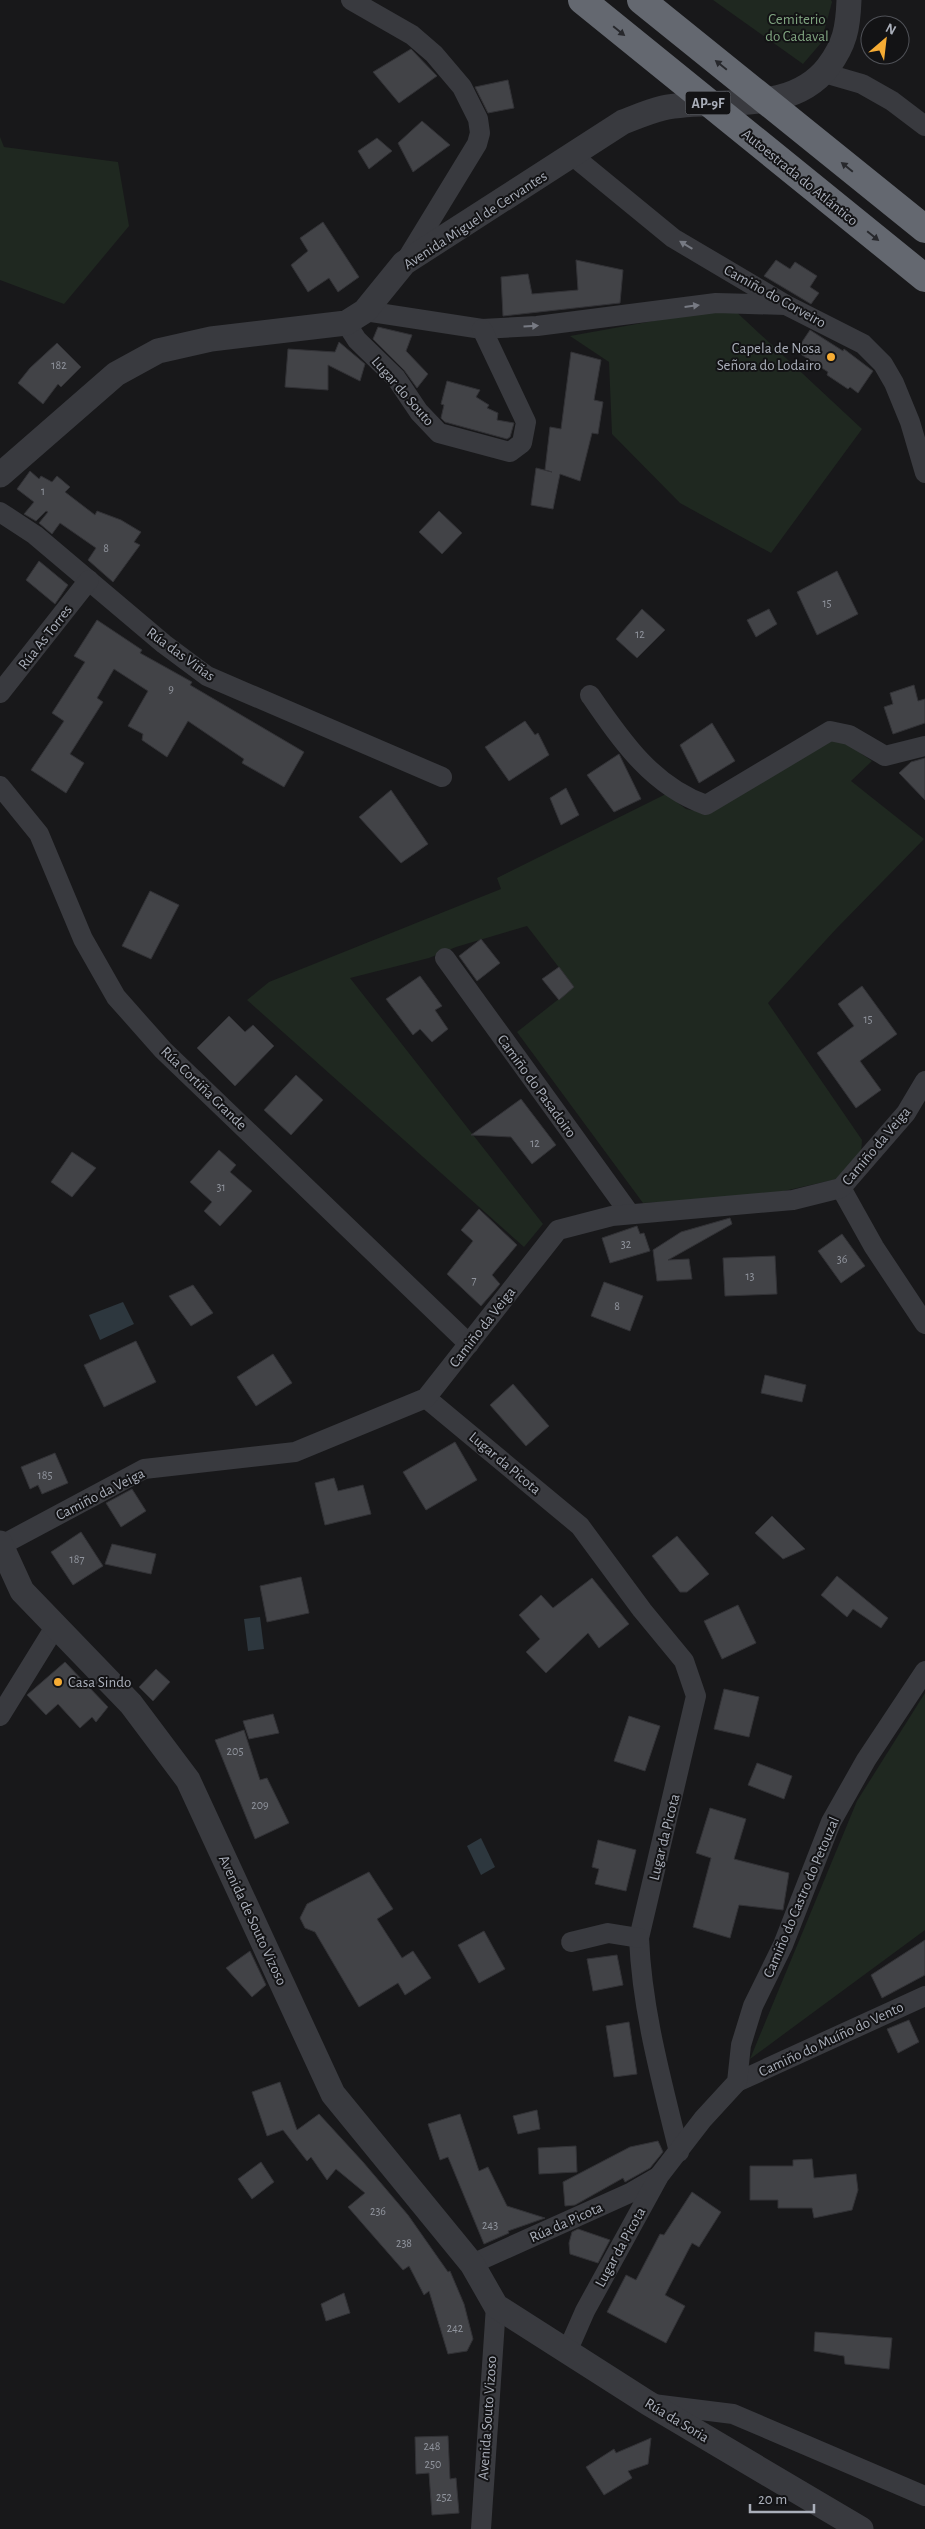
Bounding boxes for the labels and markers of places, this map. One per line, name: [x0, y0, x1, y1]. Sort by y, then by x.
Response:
place label: Capela de Nosa Señora do Lodairo: [717, 341, 821, 373]
marker: Capela de Nosa Señora do Lodairo: [825, 351, 837, 363]
place label: Casa Sindo: [68, 1675, 131, 1690]
marker: Casa Sindo: [52, 1676, 64, 1688]

